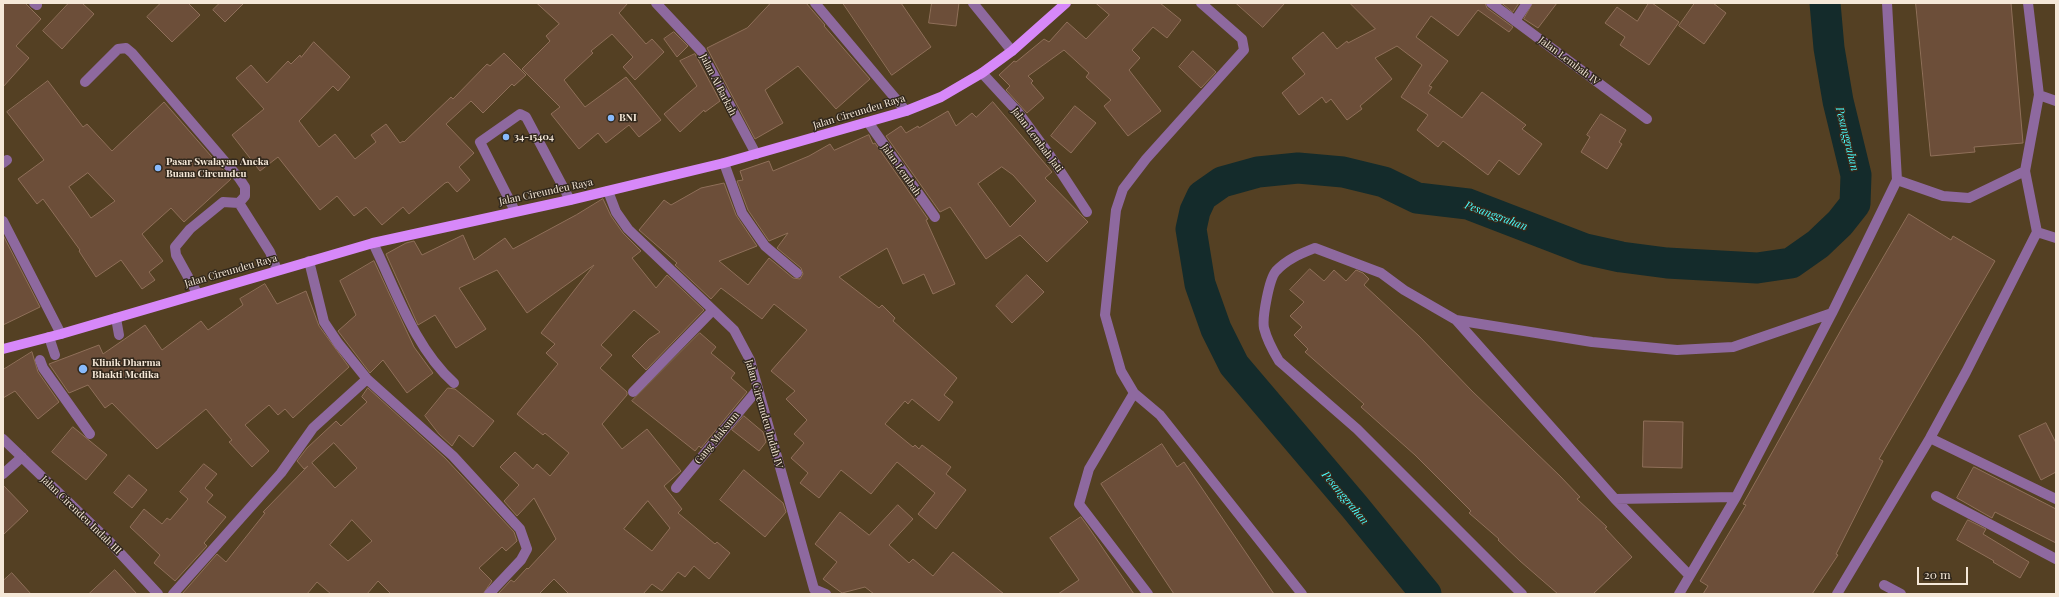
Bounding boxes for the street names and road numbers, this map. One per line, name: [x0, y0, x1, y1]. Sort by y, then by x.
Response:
street label: Jalan Lembah IV: [1536, 34, 1602, 88]
street label: Jalan Al Barkah: [697, 52, 739, 118]
street label: Jalan Cireundeu Raya: [811, 92, 907, 132]
street label: Jalan Lembah Jati: [1009, 105, 1065, 175]
street label: Jalan Lembah: [879, 142, 923, 198]
street label: Jalan Cireundeu Raya: [498, 176, 594, 208]
street label: Jalan Cireundeu Raya: [183, 252, 279, 290]
street label: Jalan Cireundeu Indah IV: [743, 358, 785, 470]
street label: Gang Maksum: [692, 409, 742, 467]
street label: Jalan Cirendeu Indah III: [38, 473, 124, 557]

